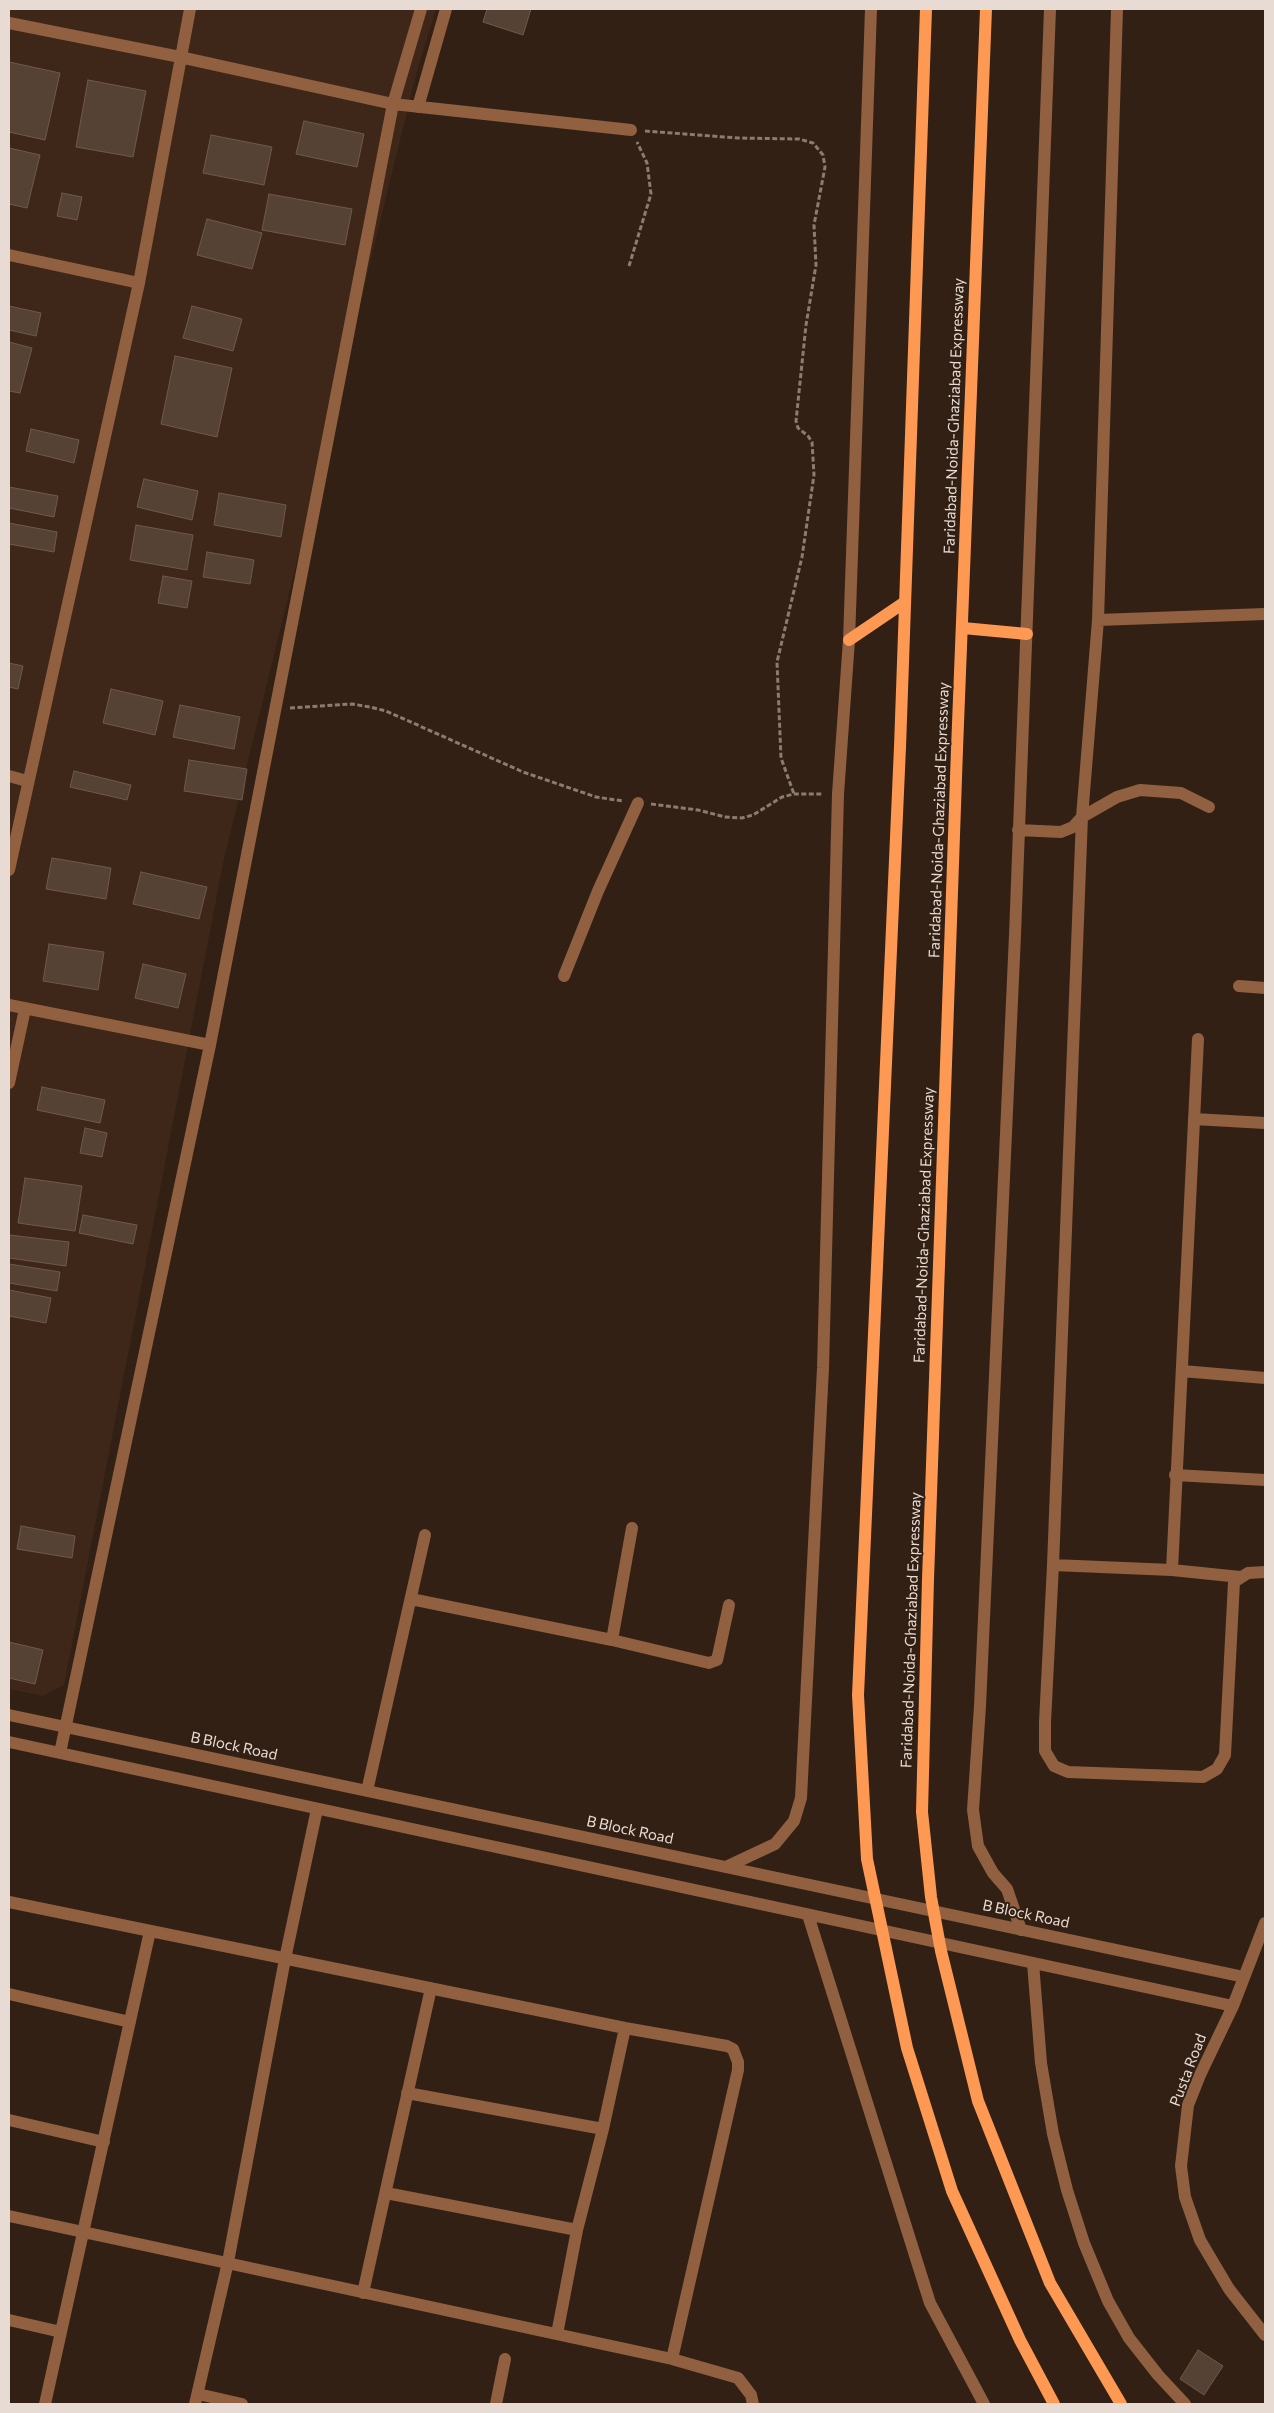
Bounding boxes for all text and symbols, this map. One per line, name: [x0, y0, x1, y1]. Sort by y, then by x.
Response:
street label: Faridabad-Noida-Ghaziabad Expressway: [940, 278, 968, 554]
street label: Faridabad-Noida-Ghaziabad Expressway: [925, 682, 953, 958]
street label: Faridabad-Noida-Ghaziabad Expressway: [910, 1087, 938, 1363]
street label: Faridabad-Noida-Ghaziabad Expressway: [897, 1492, 925, 1768]
street label: B Block Road: [189, 1728, 279, 1764]
street label: B Block Road: [585, 1812, 675, 1848]
street label: B Block Road: [981, 1896, 1071, 1932]
street label: Pusta Road: [1166, 2031, 1210, 2109]

